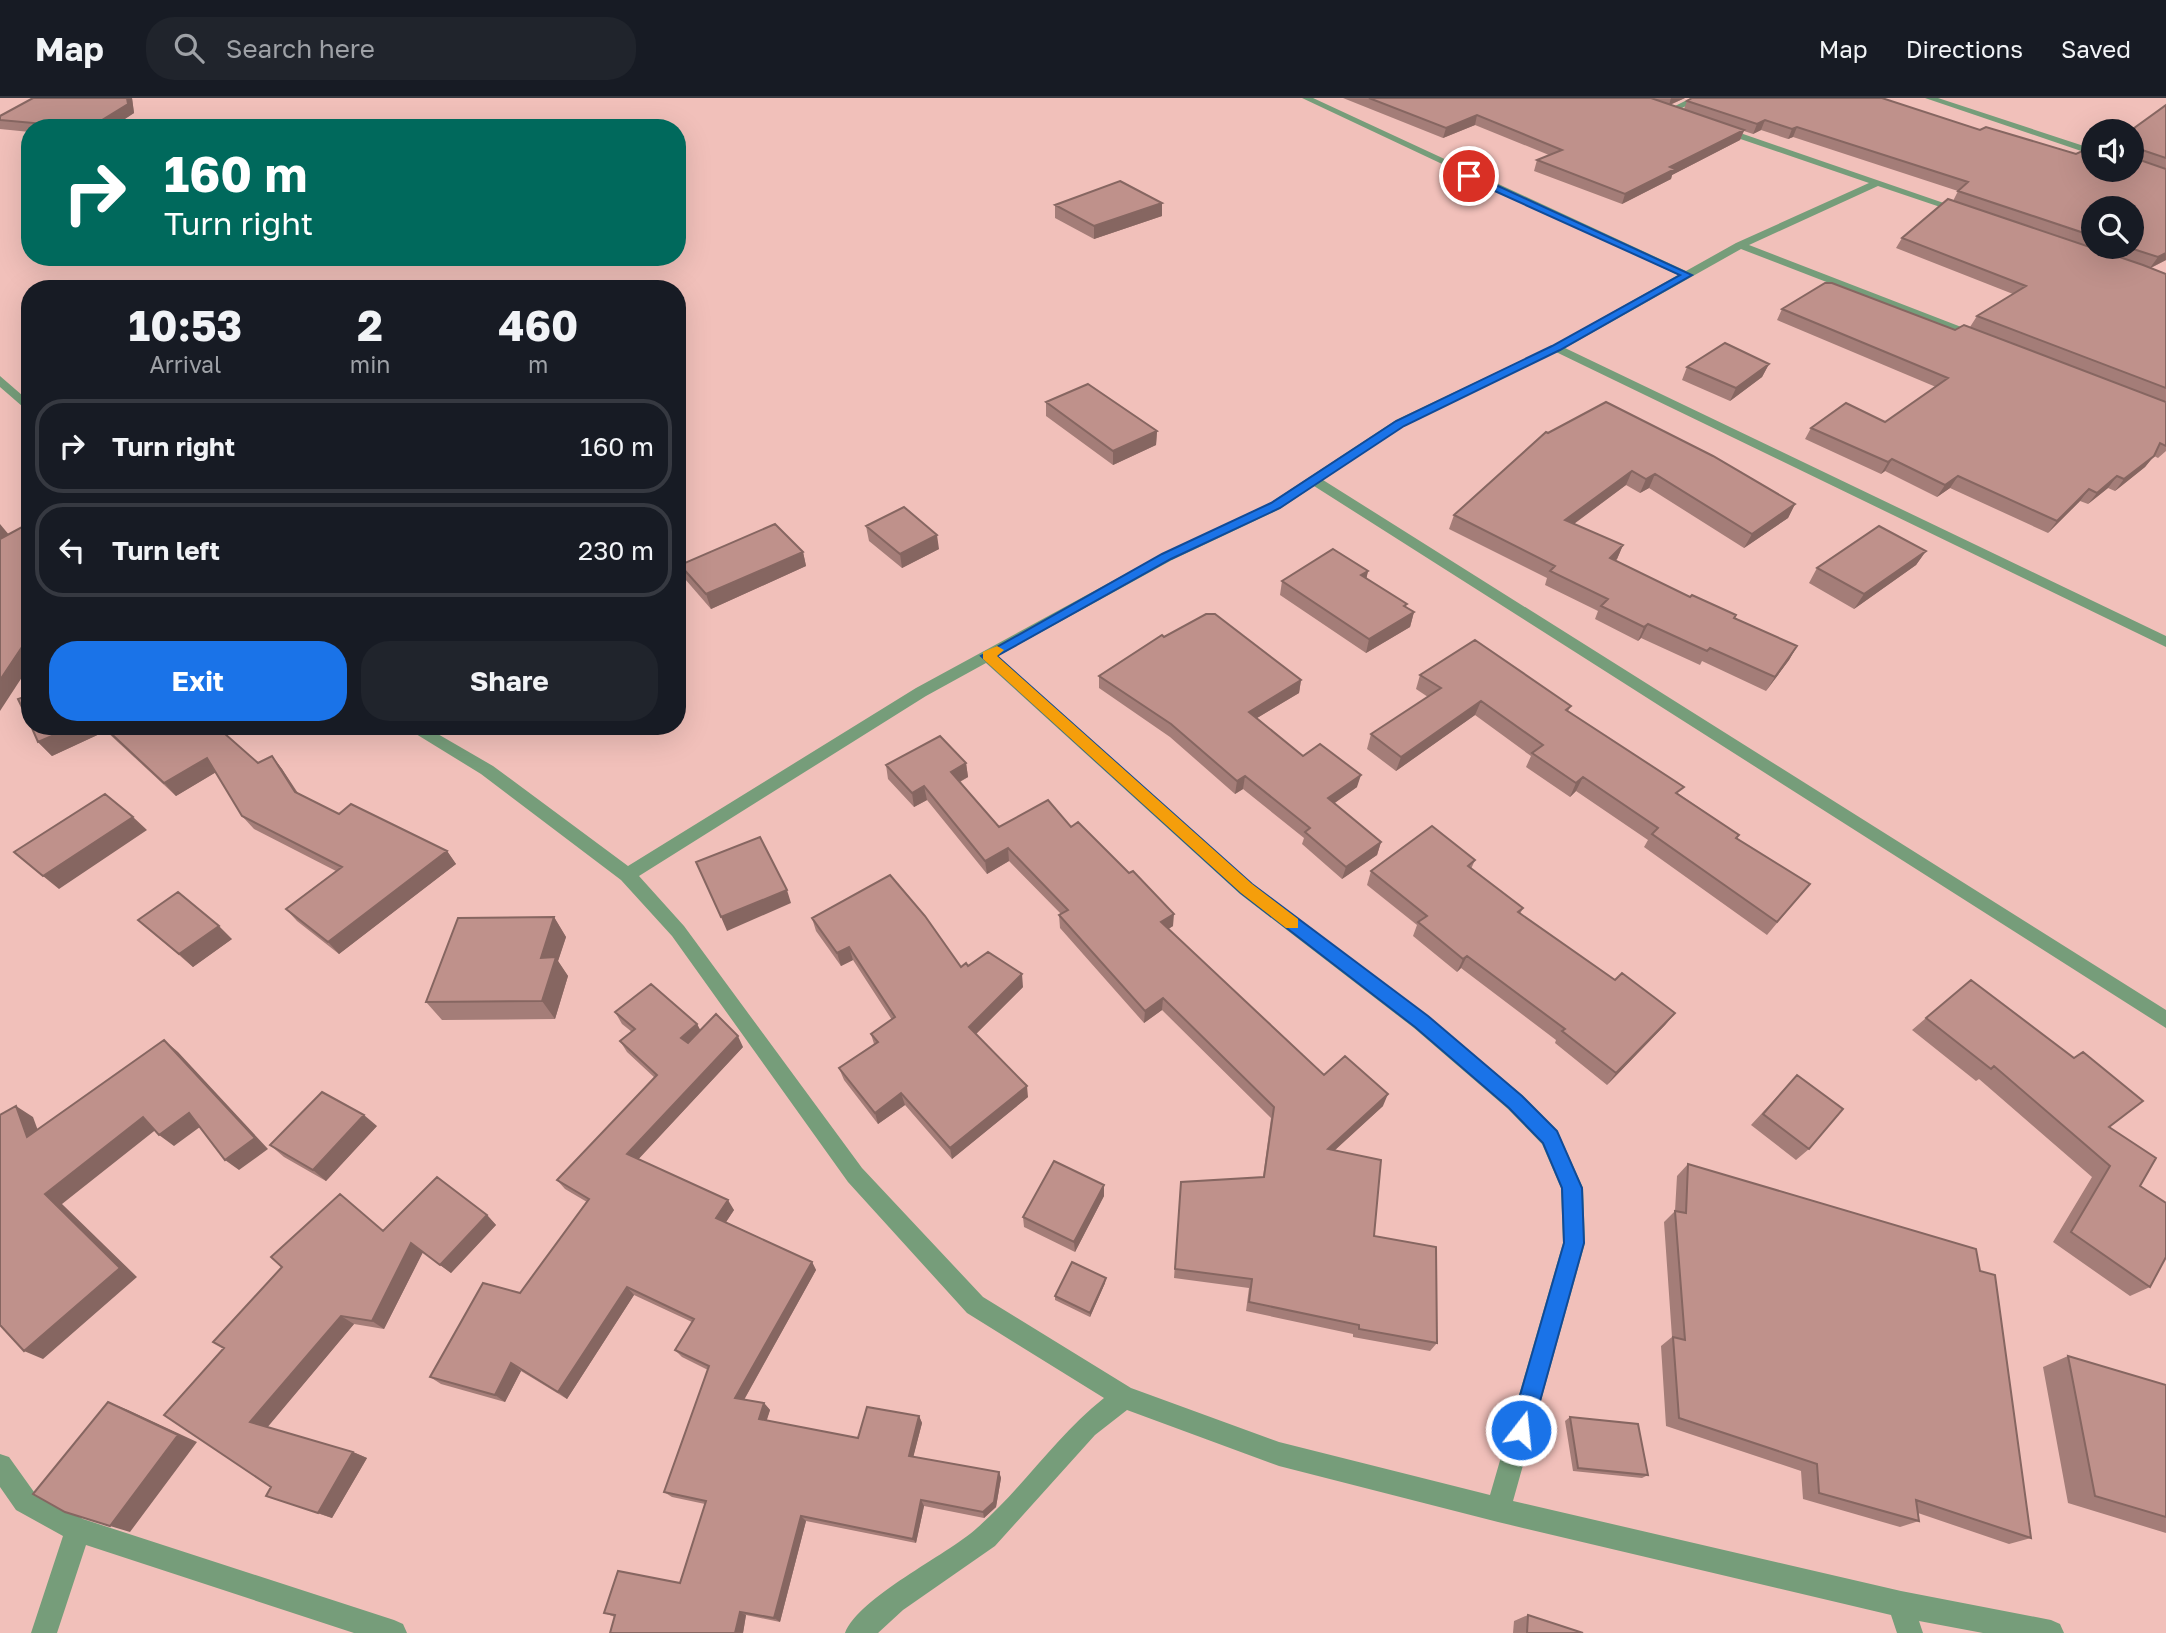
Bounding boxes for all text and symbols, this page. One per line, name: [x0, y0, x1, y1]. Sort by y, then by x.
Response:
search box: [146, 17, 636, 80]
text: Map: [35, 29, 104, 68]
icon: search: [170, 29, 208, 67]
text: Search here: [226, 33, 375, 64]
text: Map: [1819, 34, 1868, 63]
text: Directions: [1906, 34, 2023, 63]
text: Saved: [2061, 34, 2131, 63]
map controls: [2081, 119, 2144, 259]
button: sound: [2081, 119, 2144, 182]
text: 160 m: [164, 144, 307, 203]
pin: [1439, 146, 1499, 206]
icon: right: [49, 147, 140, 238]
icon: arrive: [1450, 157, 1488, 195]
button: search: [2081, 196, 2144, 259]
text: Turn right: [164, 204, 313, 242]
text: 10:53: [129, 300, 242, 350]
text: 2: [357, 300, 383, 350]
text: 460: [498, 300, 578, 350]
text: Arrival: [149, 350, 221, 378]
text: min: [350, 350, 391, 378]
text: m: [528, 350, 548, 378]
icon: right: [53, 427, 91, 465]
text: Turn right: [112, 431, 235, 462]
text: 160 m: [580, 431, 654, 462]
icon: left: [53, 531, 91, 569]
text: Turn left: [112, 535, 220, 566]
text: 230 m: [578, 535, 654, 566]
button: Exit: [49, 641, 347, 721]
button: Share: [361, 641, 658, 721]
position arrow: [1484, 1393, 1558, 1467]

